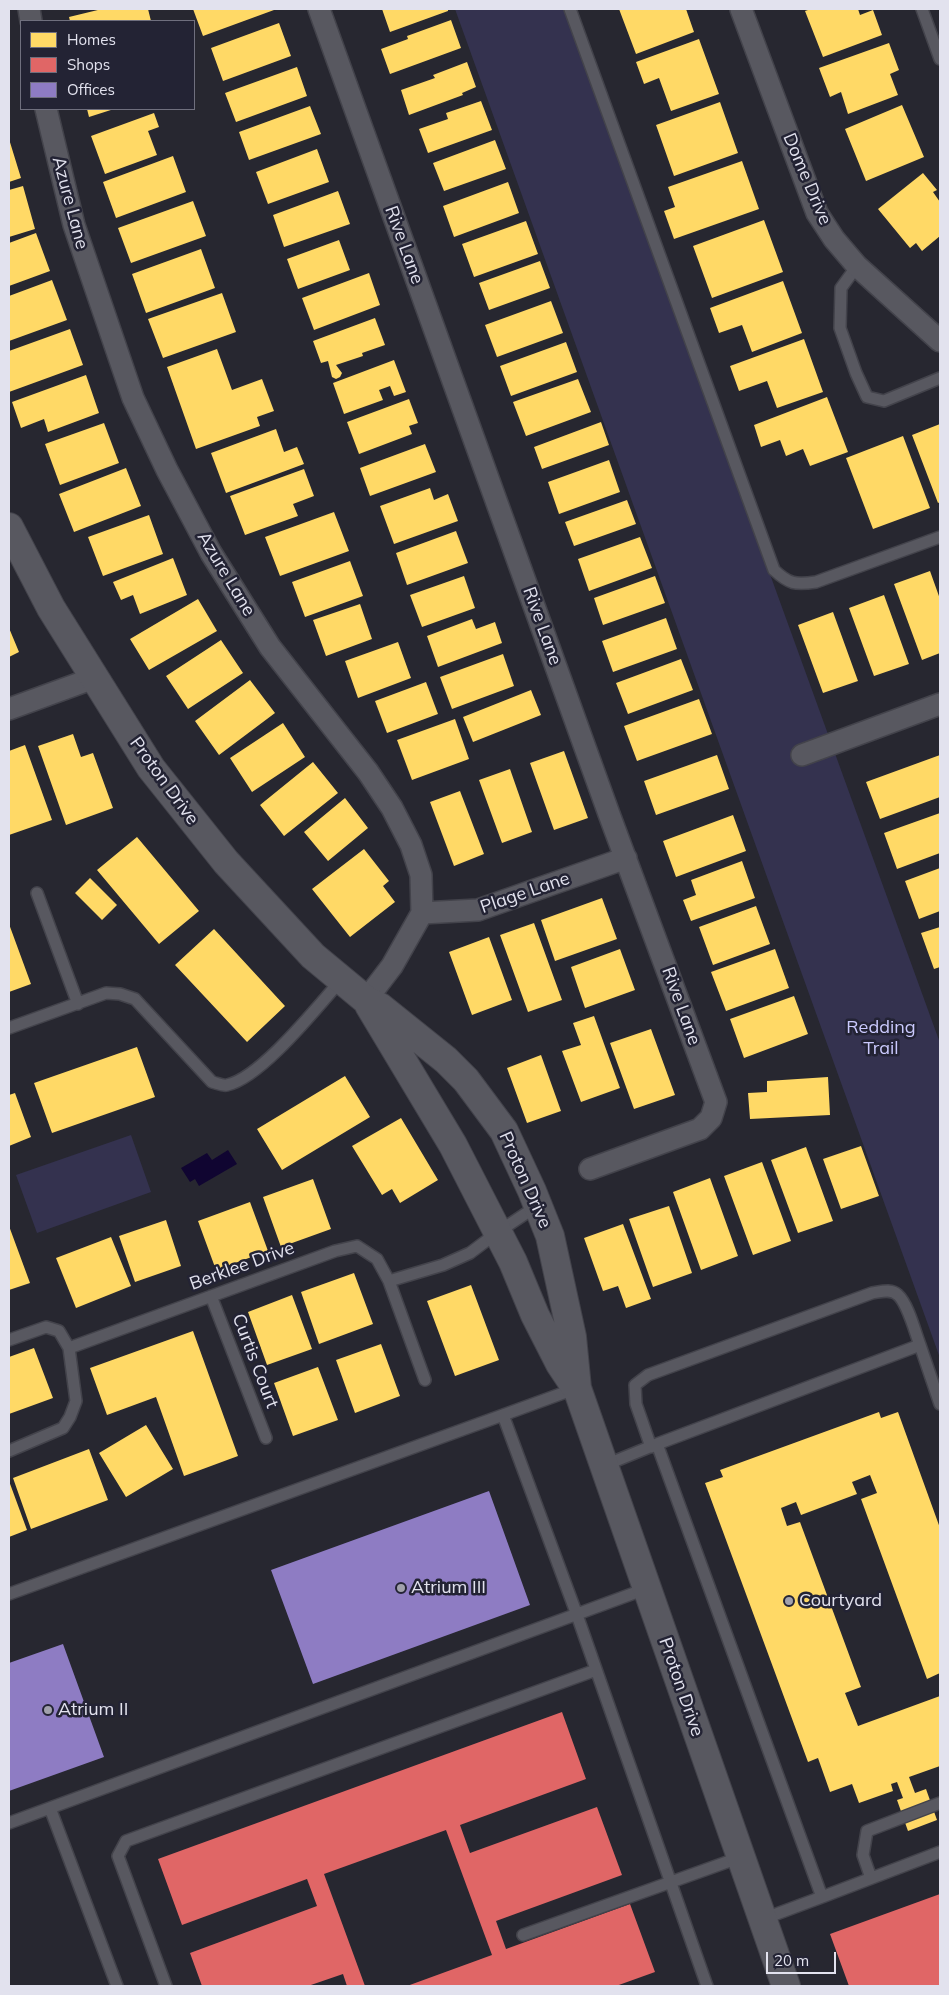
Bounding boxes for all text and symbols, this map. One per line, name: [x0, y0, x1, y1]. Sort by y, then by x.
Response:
legend: [20, 20, 195, 110]
text: Homes: [67, 30, 116, 49]
text: Shops: [67, 55, 110, 74]
text: Offices: [67, 80, 115, 99]
street label: Dome Drive: [778, 130, 836, 228]
street label: Azure Lane: [47, 154, 93, 252]
street label: Rive Lane: [380, 203, 428, 287]
street label: Azure Lane: [192, 528, 260, 620]
street label: Rive Lane: [518, 584, 566, 668]
street label: Proton Drive: [125, 733, 203, 829]
street label: Plage Lane: [477, 868, 573, 918]
street label: Rive Lane: [657, 964, 705, 1048]
park label: Redding Trail: [846, 1017, 916, 1060]
street label: Proton Drive: [494, 1128, 556, 1232]
street label: Berklee Drive: [187, 1237, 297, 1295]
street label: Curtis Court: [227, 1311, 283, 1411]
place label: Atrium III: [411, 1577, 486, 1599]
marker: Atrium III: [395, 1582, 407, 1594]
place label: Courtyard: [799, 1590, 882, 1612]
marker: Courtyard: [783, 1595, 795, 1607]
street label: Proton Drive: [654, 1635, 708, 1739]
place label: Atrium II: [58, 1699, 128, 1721]
marker: Atrium II: [42, 1704, 54, 1716]
scale bar: [769, 1942, 839, 1974]
text: 20 m: [774, 1951, 809, 1970]

